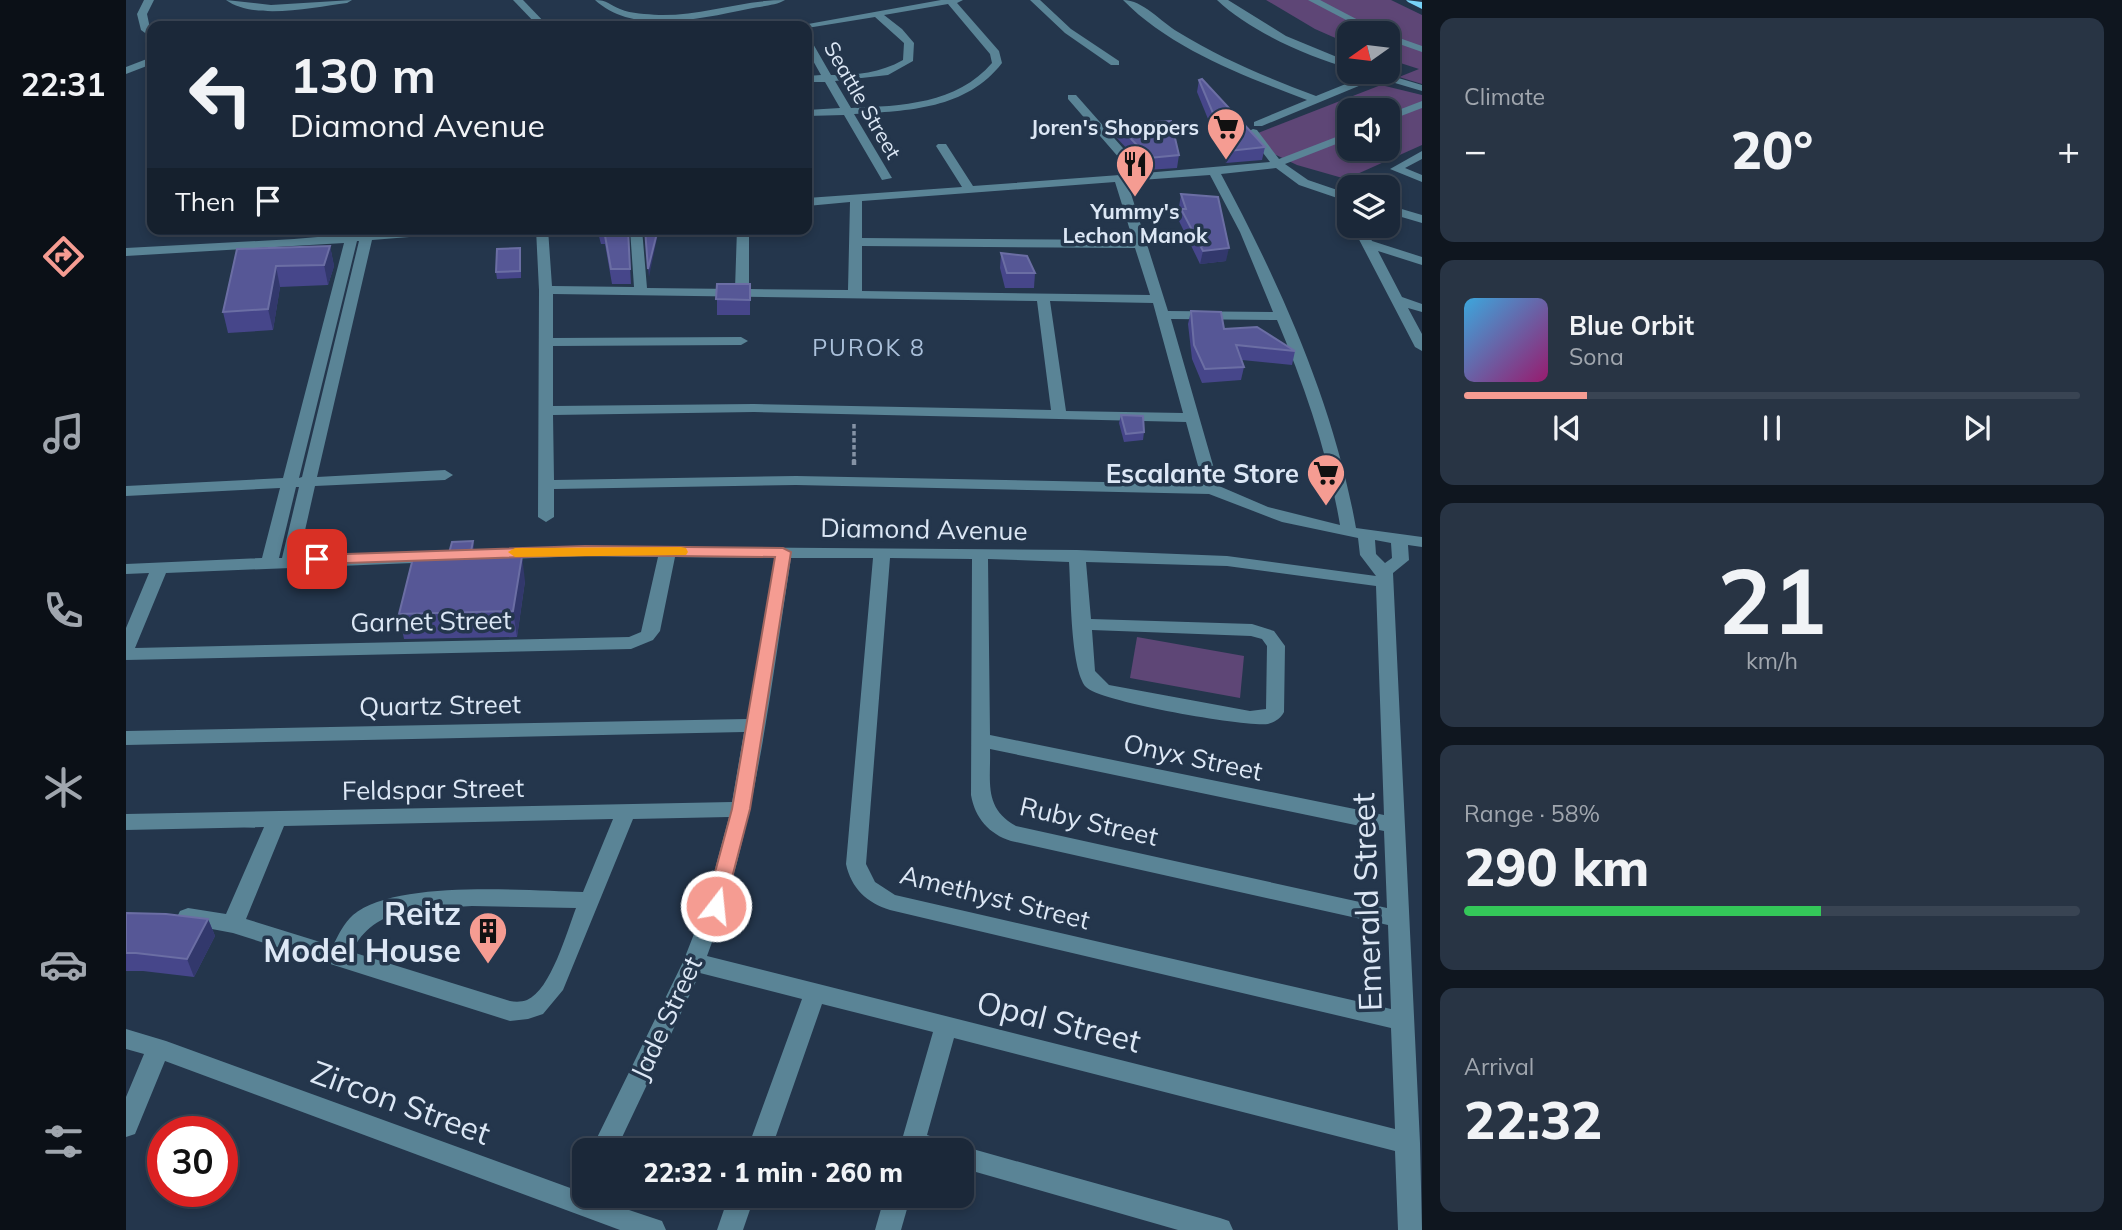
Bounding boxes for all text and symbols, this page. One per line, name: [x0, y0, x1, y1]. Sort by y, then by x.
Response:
north arrow: [1337, 21, 1400, 84]
map controls: [1337, 21, 1400, 238]
street label: Seattle Street: [819, 37, 907, 163]
text: 130 m: [290, 44, 436, 105]
icon: left: [175, 49, 266, 140]
text: 22:31: [21, 64, 105, 104]
text: Climate: [1464, 82, 1545, 111]
button: sound: [1337, 98, 1400, 161]
text: Diamond Avenue: [290, 105, 545, 145]
supermarket icon: Joren's Shoppers: [1205, 106, 1247, 161]
place label: Joren's Shoppers: [1030, 114, 1199, 140]
text: 20°: [1731, 117, 1813, 182]
text: −: [1464, 126, 1487, 174]
text: +: [2057, 126, 2080, 174]
restaurant icon: Yummy's Lechon Manok: [1114, 143, 1156, 198]
button: layers: [1337, 175, 1400, 238]
icon: arrive: [249, 182, 287, 220]
text: Then: [175, 185, 235, 218]
place label: Yummy's Lechon Manok: [1062, 198, 1208, 248]
icon: directions: [39, 232, 88, 281]
text: Blue Orbit: [1569, 309, 1694, 342]
district label: PUROK 8: [812, 333, 926, 362]
text: Sona: [1569, 342, 1624, 371]
icon: music: [39, 409, 88, 458]
icon: previous: [1548, 409, 1586, 447]
icon: pause: [1753, 409, 1791, 447]
icon: next: [1958, 409, 1996, 447]
supermarket icon: Escalante Store: [1305, 452, 1347, 507]
place label: Escalante Store: [1106, 457, 1299, 490]
street label: Diamond Avenue: [820, 511, 1028, 547]
pin: [287, 529, 347, 589]
icon: arrive: [298, 540, 336, 578]
text: 21: [1717, 543, 1827, 657]
icon: phone: [39, 586, 88, 635]
street label: Garnet Street: [350, 603, 512, 639]
text: km/h: [1746, 646, 1798, 675]
street label: Quartz Street: [359, 687, 521, 723]
street label: Onyx Street: [1120, 726, 1266, 788]
icon: climate: [39, 763, 88, 812]
street label: Feldspar Street: [342, 771, 524, 807]
street label: Ruby Street: [1017, 789, 1161, 853]
street label: Emerald Street: [1342, 792, 1390, 1012]
text: Range · 58%: [1464, 799, 1600, 828]
text: 290 km: [1464, 834, 1649, 899]
street label: Amethyst Street: [897, 857, 1093, 937]
position arrow: [679, 869, 753, 943]
place label: Reitz Model House: [263, 893, 461, 970]
building icon: Reitz Model House: [467, 910, 509, 965]
icon: car: [39, 940, 88, 989]
street label: Jade Street: [623, 951, 709, 1085]
street label: Opal Street: [973, 981, 1145, 1061]
street label: Zircon Street: [306, 1051, 496, 1153]
text: Arrival: [1464, 1052, 1534, 1081]
text: 22:32: [1464, 1087, 1602, 1152]
speed limit sign: 30: [147, 1116, 238, 1207]
icon: filters: [39, 1117, 88, 1166]
text: 22:32 · 1 min · 260 m: [643, 1156, 903, 1189]

